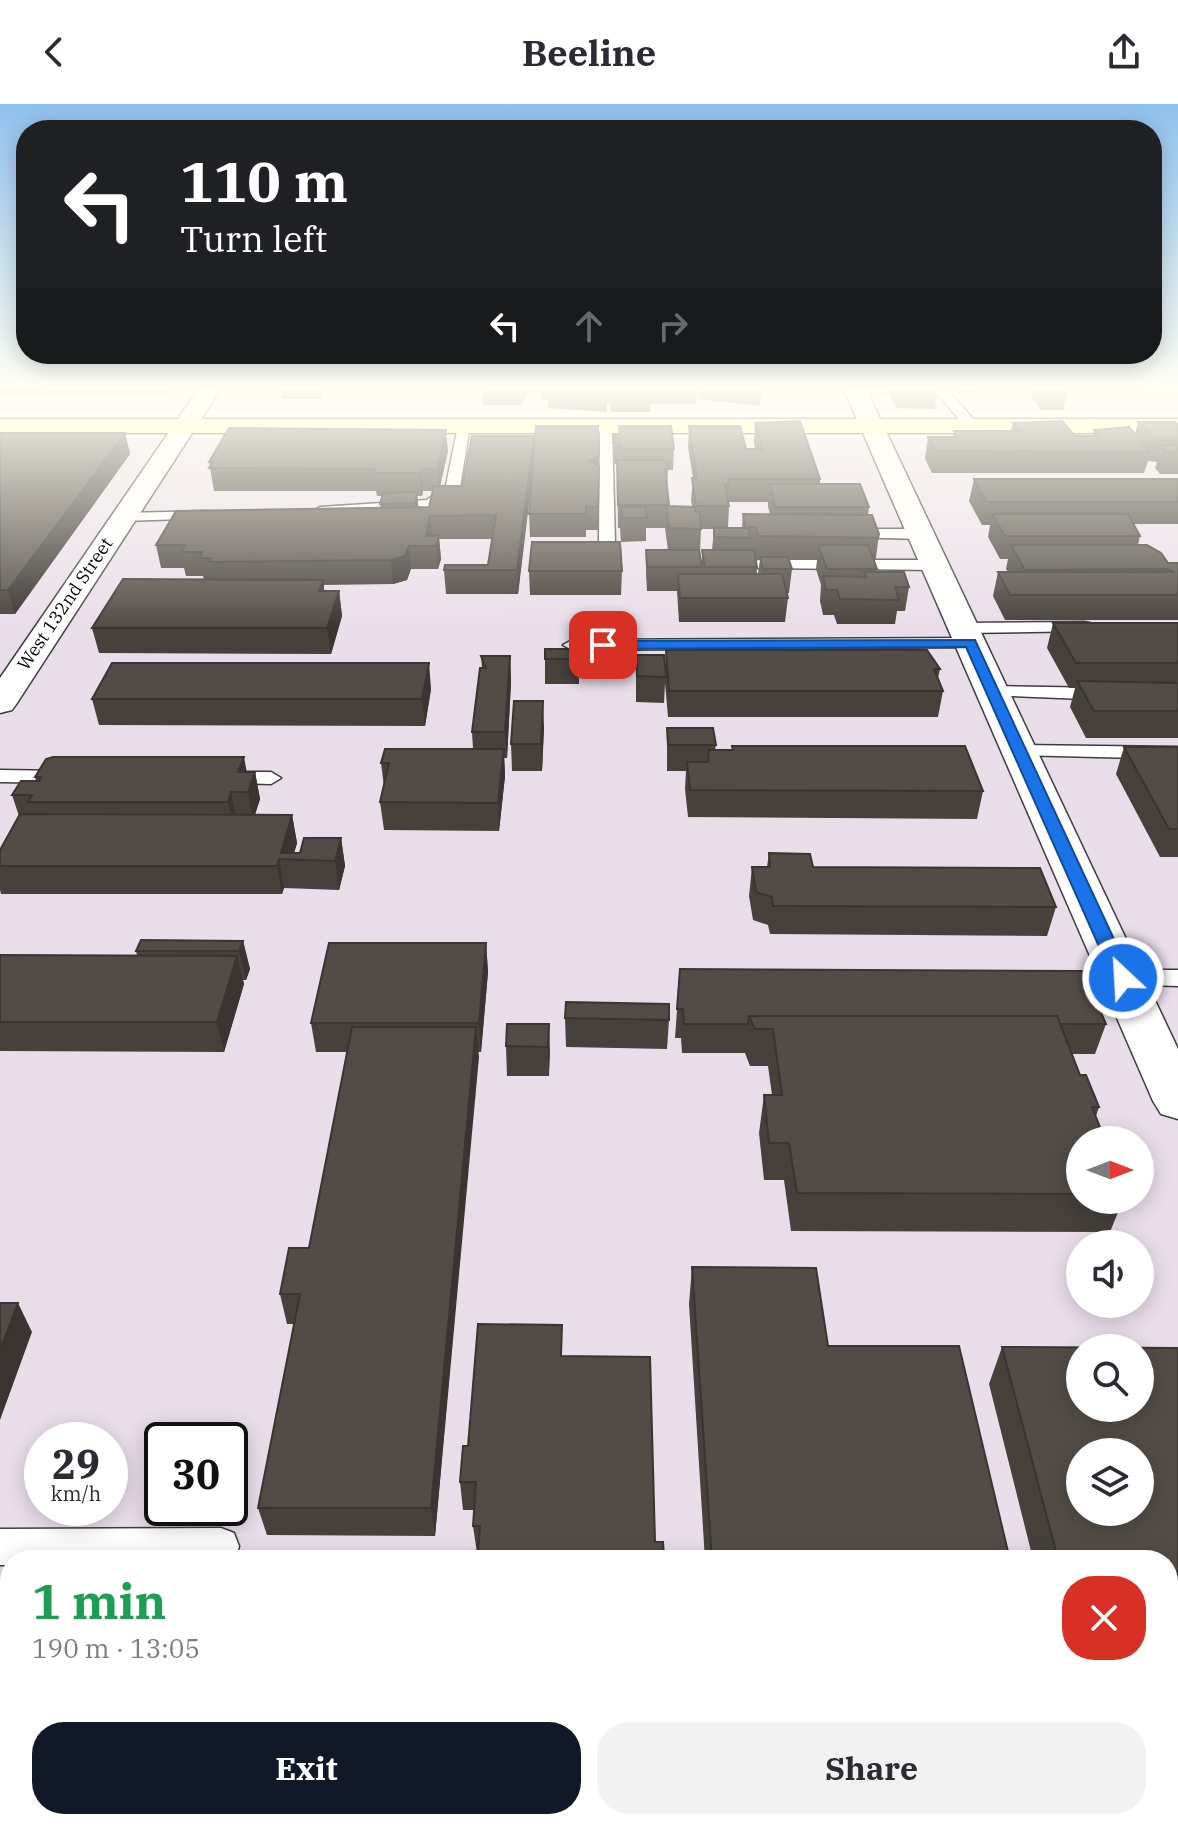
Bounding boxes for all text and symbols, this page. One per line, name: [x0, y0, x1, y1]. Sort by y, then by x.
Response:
text: Beeline: [522, 29, 656, 76]
icon: back: [32, 30, 76, 74]
icon: share: [1102, 30, 1146, 74]
text: 110 m: [180, 145, 348, 217]
icon: left: [48, 152, 152, 256]
text: Turn left: [180, 215, 327, 262]
icon: left: [483, 304, 527, 348]
icon: ahead: [567, 304, 611, 348]
icon: right: [651, 304, 695, 348]
street label: West 132nd Street: [12, 533, 117, 674]
pin: [569, 611, 637, 679]
icon: arrive: [581, 623, 625, 667]
position arrow: [1081, 936, 1165, 1020]
north arrow: [1066, 1126, 1154, 1214]
map controls: [1066, 1126, 1154, 1526]
button: sound: [1066, 1230, 1154, 1318]
button: search: [1066, 1334, 1154, 1422]
speed limit sign: 30: [144, 1422, 248, 1526]
text: 29: [52, 1438, 100, 1490]
button: layers: [1066, 1438, 1154, 1526]
text: km/h: [51, 1480, 101, 1507]
text: 1 min: [32, 1570, 166, 1632]
button: close: [1062, 1576, 1146, 1660]
text: 190 m · 13:05: [32, 1631, 200, 1665]
button: Exit: [32, 1722, 581, 1814]
button: Share: [597, 1722, 1146, 1814]

